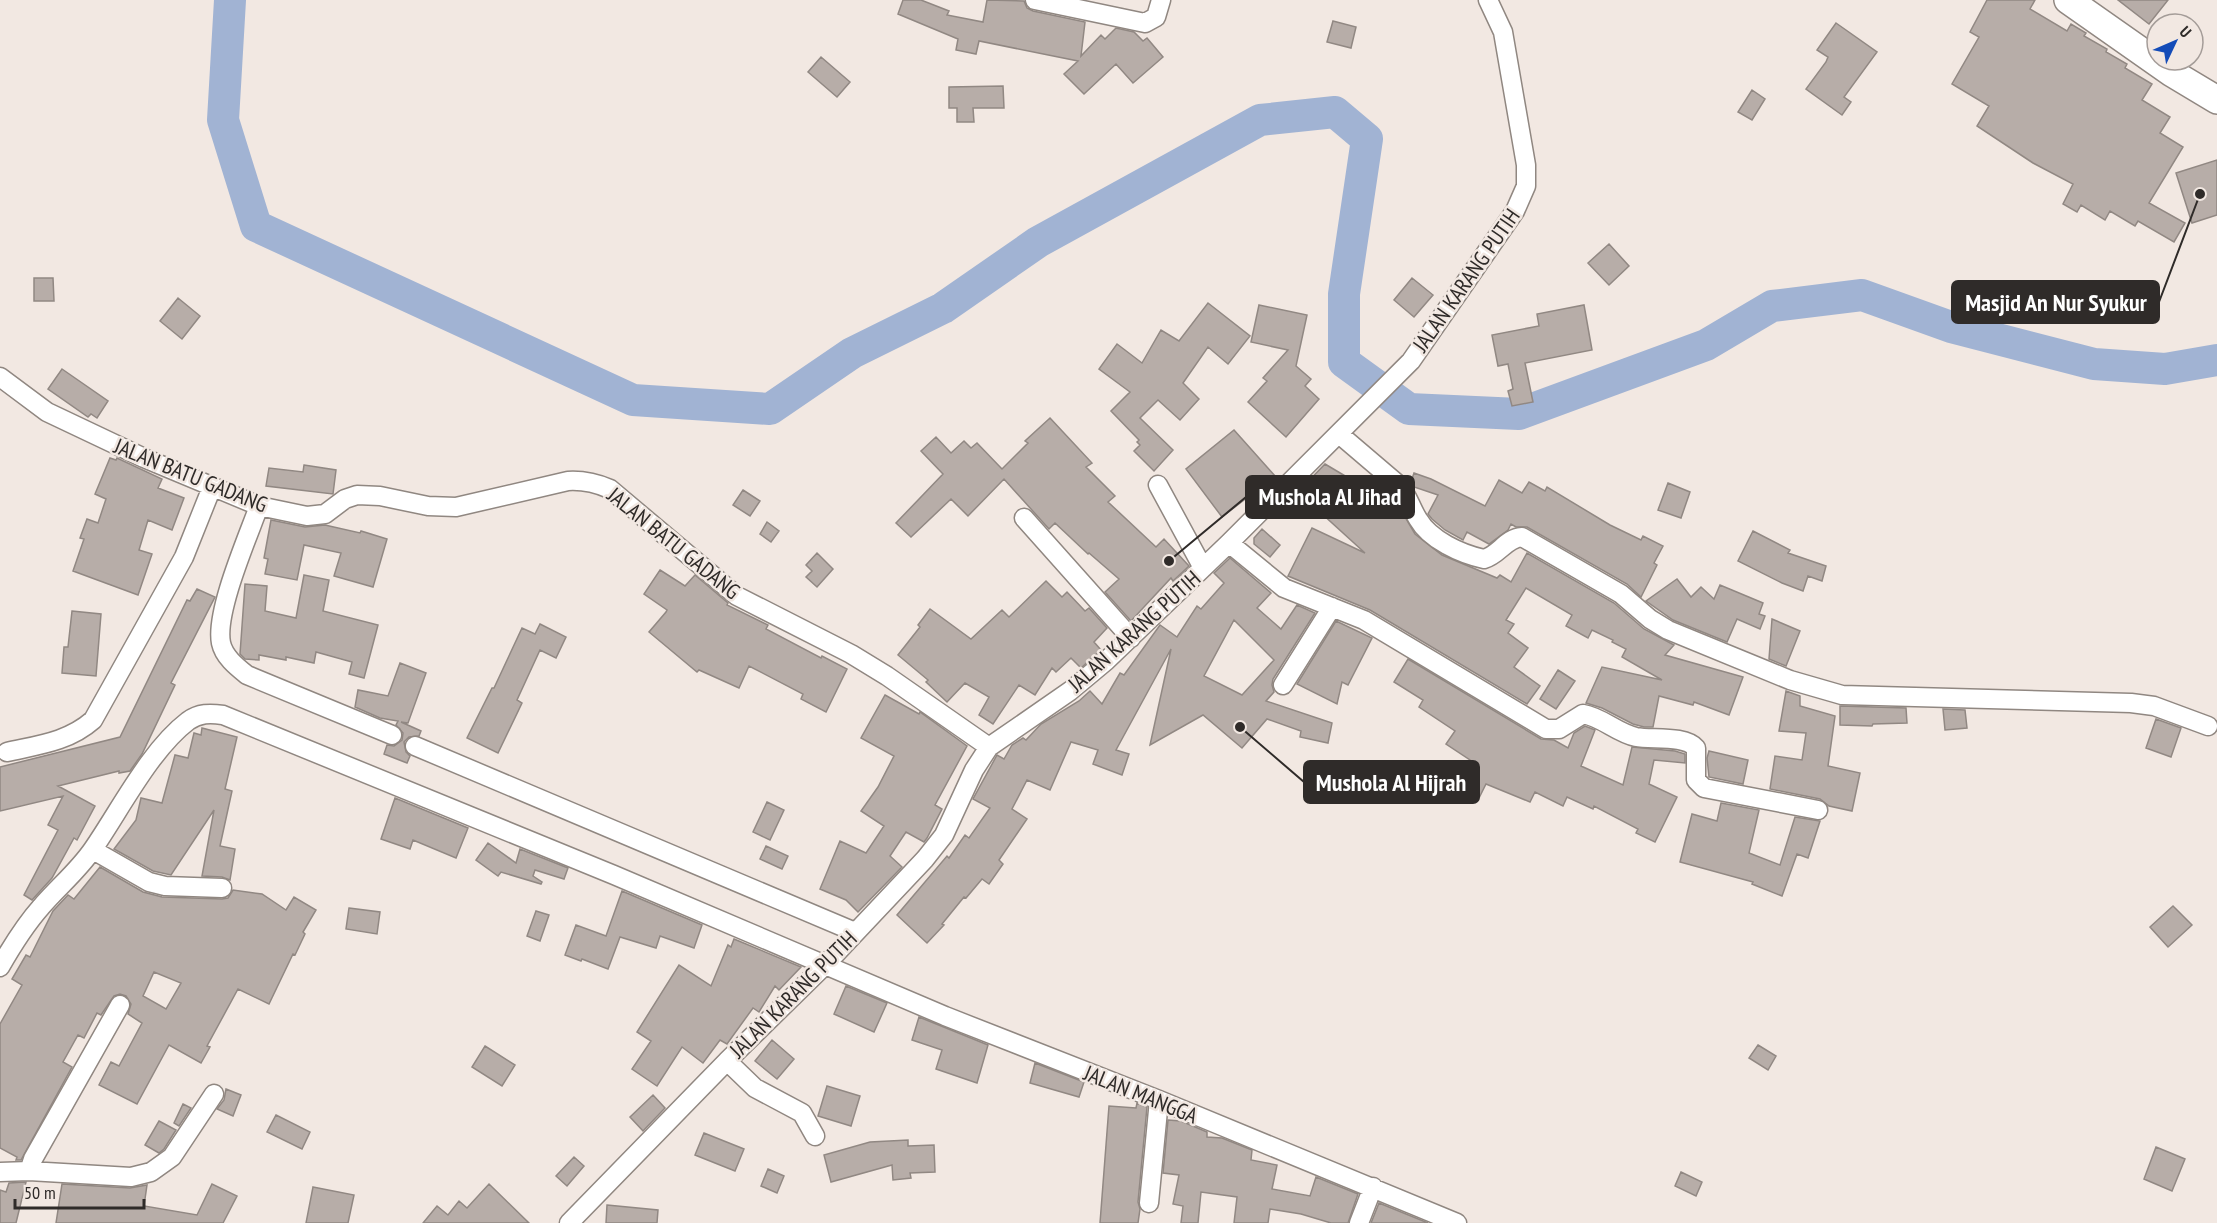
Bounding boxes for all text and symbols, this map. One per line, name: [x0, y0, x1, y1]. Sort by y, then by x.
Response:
north arrow: [2145, 12, 2205, 72]
text: U: [2176, 22, 2196, 41]
street label: JALAN KARANG PUTIH: [1406, 203, 1526, 358]
callout: Masjid An Nur Syukur: [1952, 281, 2159, 323]
text: Masjid An Nur Syukur: [1965, 287, 2148, 318]
street label: JALAN BATU GADANG: [109, 431, 272, 518]
callout: Mushola Al Jihad: [1246, 476, 1414, 518]
street label: JALAN BATU GADANG: [601, 480, 746, 605]
text: Mushola Al Jihad: [1259, 481, 1401, 512]
street label: JALAN KARANG PUTIH: [1061, 564, 1206, 698]
callout: Mushola Al Hijrah: [1304, 761, 1479, 803]
text: Mushola Al Hijrah: [1316, 767, 1466, 798]
street label: JALAN KARANG PUTIH: [723, 925, 862, 1064]
street label: JALAN MANGGA: [1079, 1058, 1203, 1130]
scale bar: [15, 1172, 144, 1210]
text: 50 m: [24, 1181, 56, 1204]

